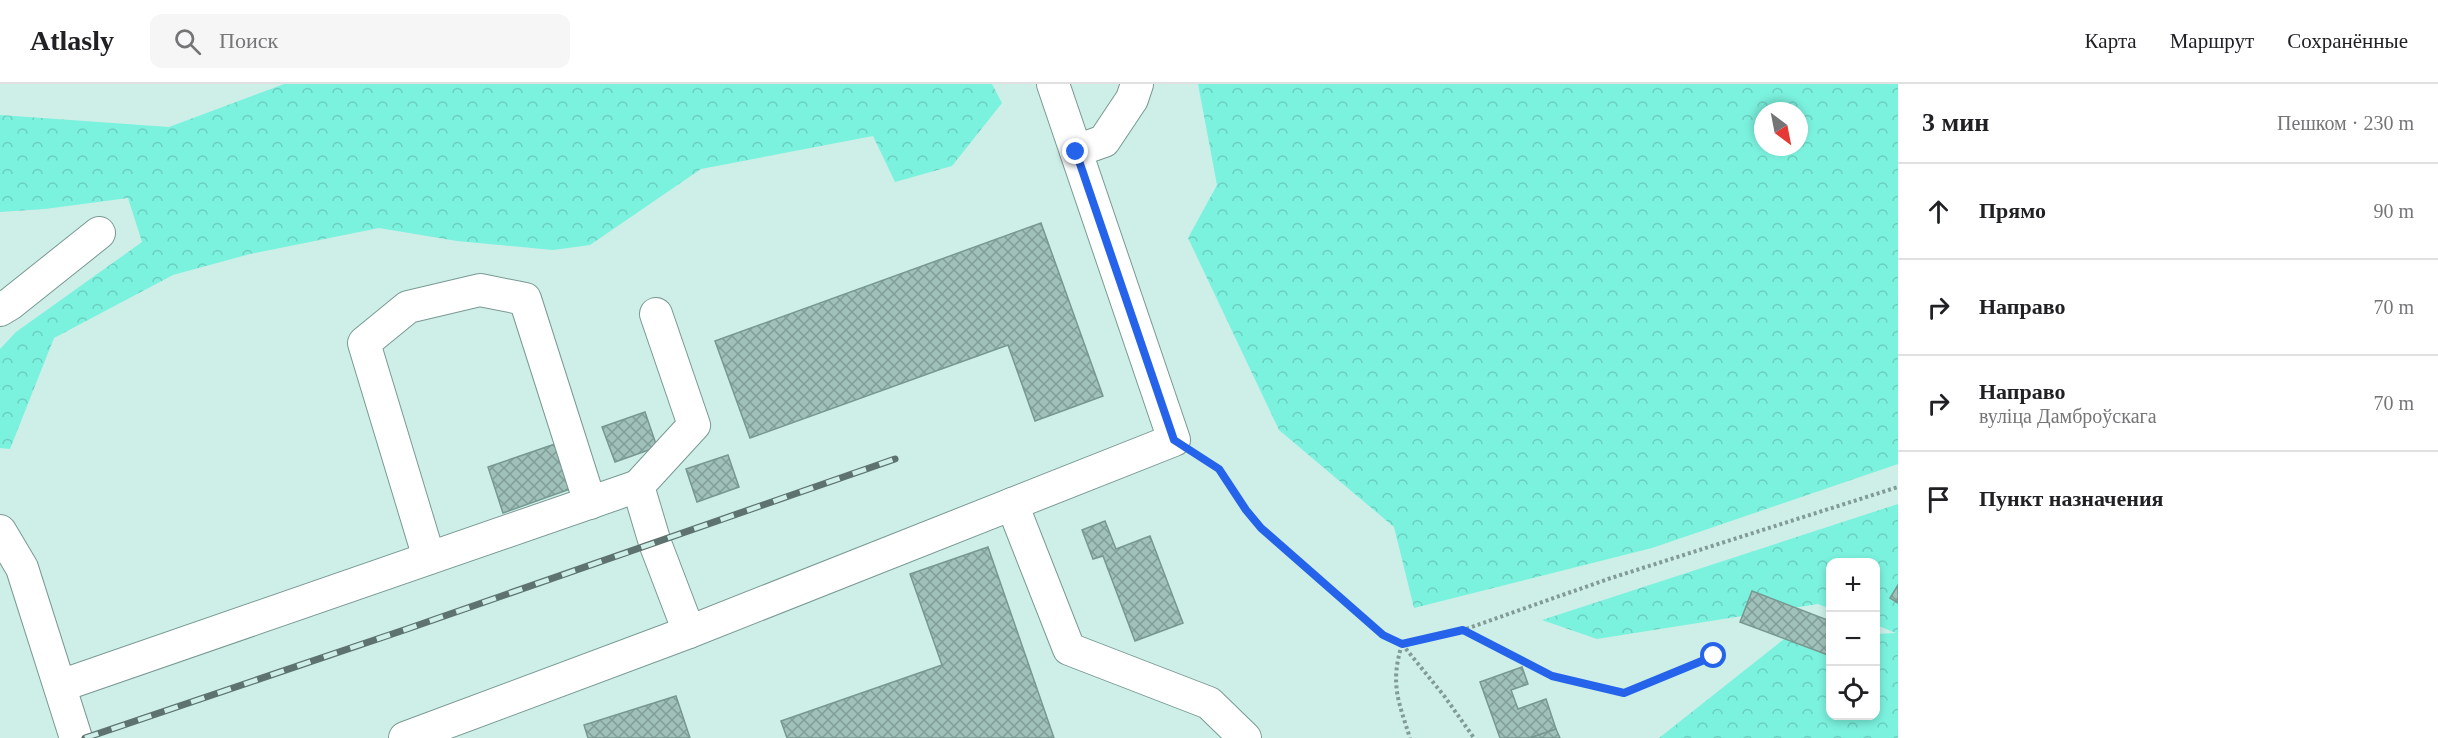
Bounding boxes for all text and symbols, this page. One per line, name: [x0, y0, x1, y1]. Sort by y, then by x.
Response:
search box: [150, 14, 570, 68]
text: Atlasly: [30, 25, 114, 56]
icon: search: [171, 25, 204, 58]
text: Поиск: [219, 28, 278, 53]
text: Карта: [2085, 29, 2137, 53]
text: Маршрут: [2170, 29, 2254, 53]
text: Сохранённые: [2287, 29, 2408, 53]
north arrow: [1754, 102, 1808, 156]
text: 3 мин: [1922, 108, 1989, 137]
text: Пешком · 230 m: [2277, 112, 2414, 134]
route end: [1062, 138, 1088, 164]
icon: ahead: [1922, 195, 1955, 228]
text: Прямо: [1979, 198, 2046, 223]
text: 90 m: [2373, 200, 2414, 222]
icon: right: [1922, 291, 1955, 324]
text: Направо: [1979, 294, 2065, 319]
text: 70 m: [2373, 296, 2414, 318]
text: Направо: [1979, 379, 2065, 404]
icon: right: [1922, 387, 1955, 420]
text: 70 m: [2373, 392, 2414, 414]
text: вуліца Дамброўскага: [1979, 405, 2157, 427]
icon: arrive: [1922, 483, 1955, 516]
text: Пункт назначения: [1979, 486, 2164, 511]
map controls: [1826, 558, 1880, 720]
button: +: [1826, 558, 1880, 612]
button: −: [1826, 612, 1880, 666]
route start: [1700, 642, 1726, 668]
button: locate: [1826, 666, 1880, 720]

